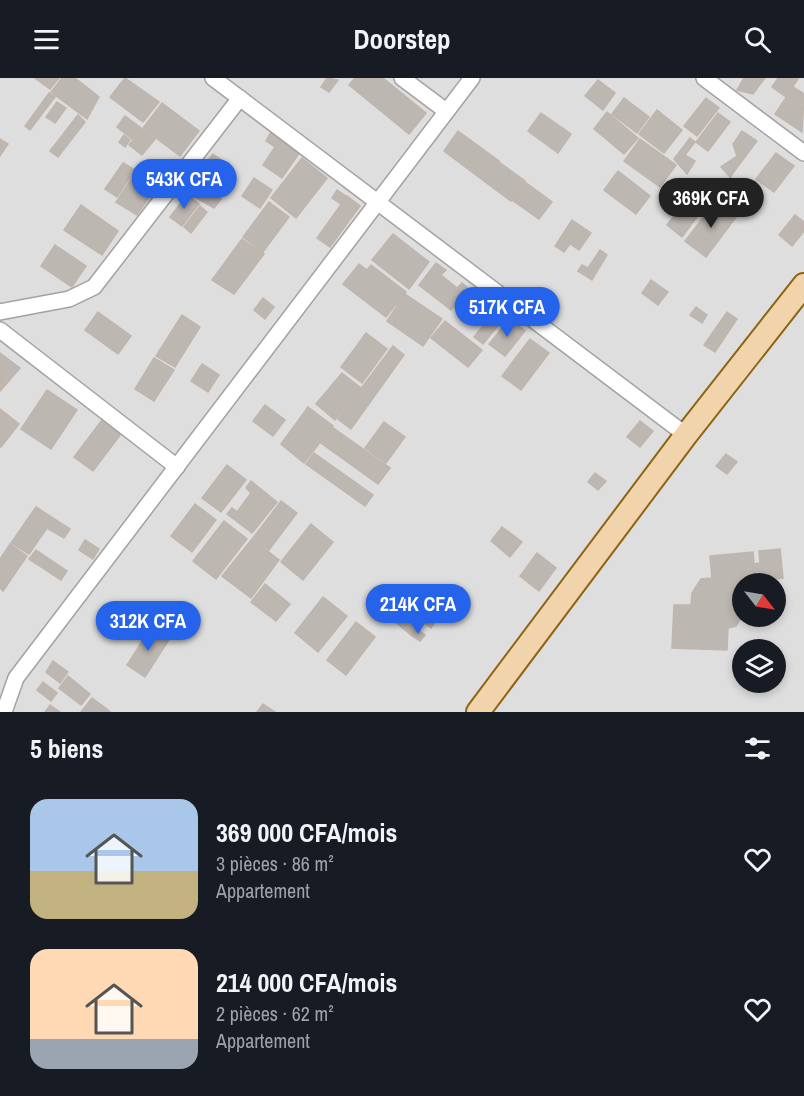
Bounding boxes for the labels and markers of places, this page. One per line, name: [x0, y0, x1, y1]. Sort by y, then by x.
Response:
pin: 543K CFA: [122, 159, 246, 210]
pin: 369K CFA: [649, 178, 773, 229]
pin: 517K CFA: [445, 287, 569, 338]
pin: 214K CFA: [356, 584, 480, 635]
pin: 312K CFA: [86, 601, 210, 652]

